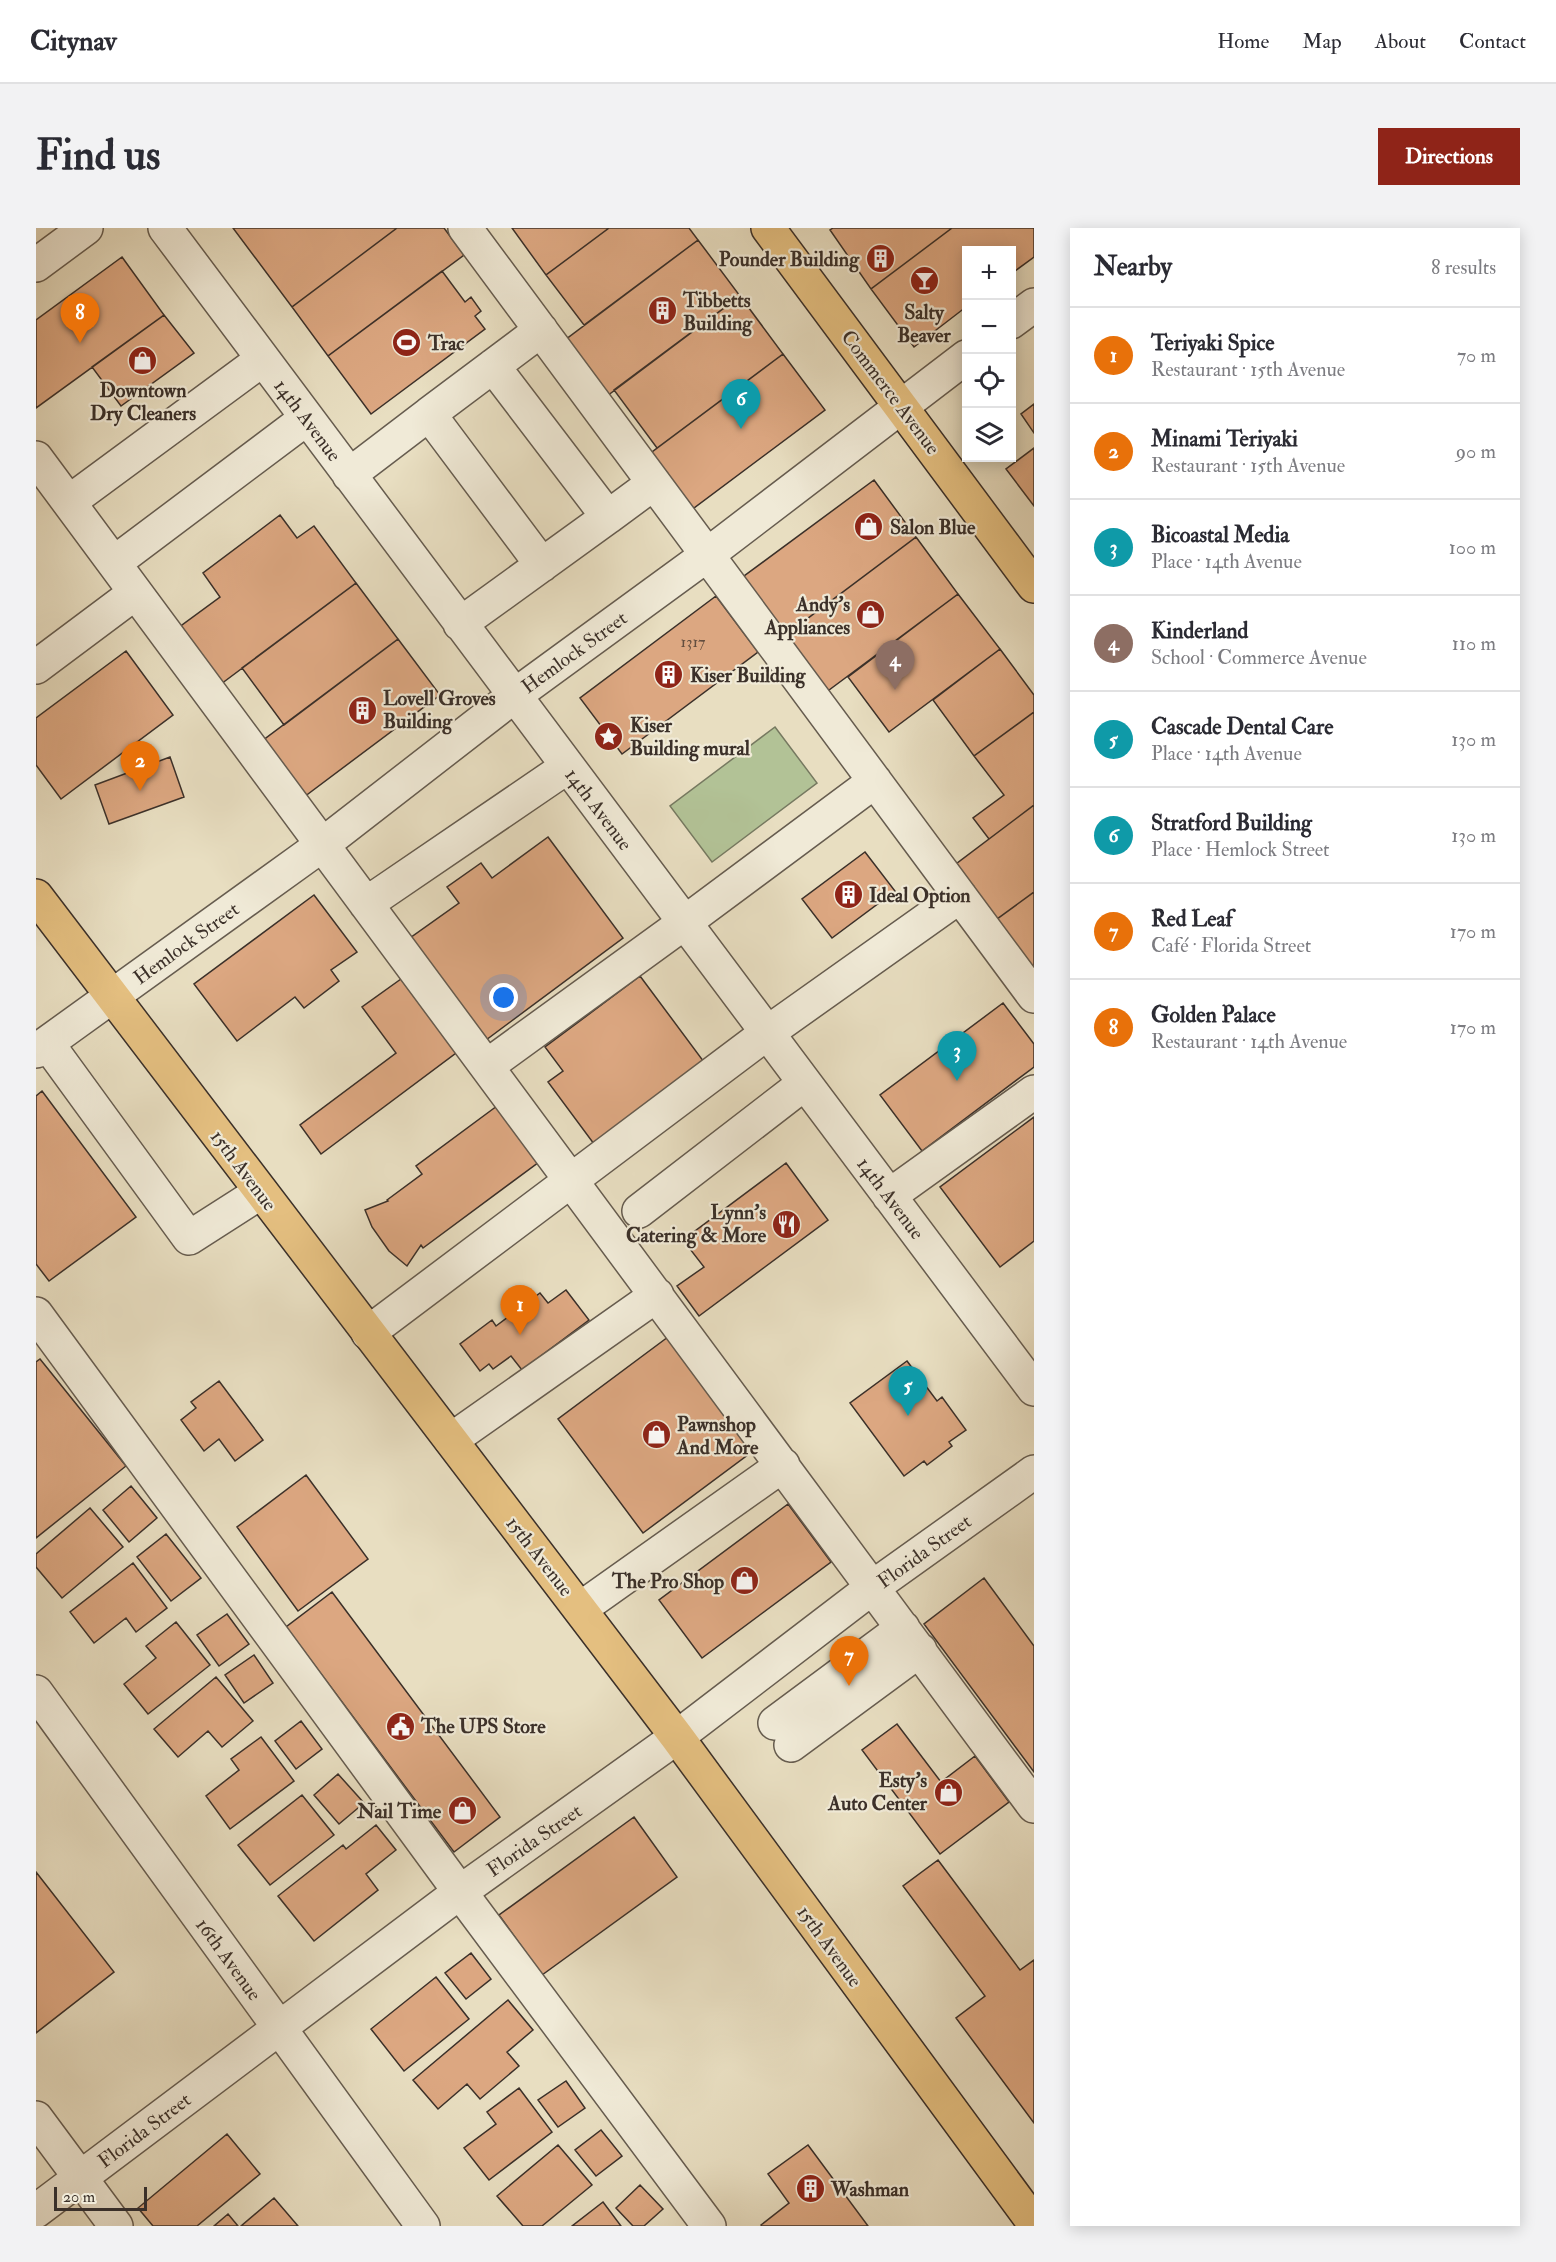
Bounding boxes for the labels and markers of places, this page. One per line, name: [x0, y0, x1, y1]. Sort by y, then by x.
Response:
building icon: Pounder Building: [864, 243, 896, 275]
place label: Pounder Building: [719, 247, 860, 273]
bar icon: Salty Beaver: [908, 265, 940, 297]
place label: Tibbetts Building: [682, 288, 753, 337]
pin: 8: [60, 294, 99, 343]
building icon: Tibbetts Building: [646, 295, 678, 327]
place label: Salty Beaver: [897, 300, 951, 348]
sports icon: Trac: [391, 327, 423, 359]
place label: Trac: [427, 331, 465, 356]
shop icon: Downtown Dry Cleaners: [127, 344, 159, 376]
place label: Downtown Dry Cleaners: [90, 378, 196, 427]
pin: 6: [722, 380, 760, 429]
shop icon: Salon Blue: [853, 511, 885, 543]
place label: Salon Blue: [890, 515, 976, 540]
place label: Andy’s Appliances: [764, 592, 850, 641]
shop icon: Andy’s Appliances: [855, 599, 887, 631]
pin: 4: [876, 640, 914, 690]
building icon: Kiser Building: [653, 659, 685, 691]
place label: Kiser Building: [690, 663, 806, 689]
place label: Lovell Groves Building: [383, 686, 496, 735]
building icon: Lovell Groves Building: [346, 694, 378, 726]
place label: Kiser Building mural: [630, 713, 751, 762]
place icon: Kiser Building mural: [593, 721, 625, 753]
pin: 2: [120, 742, 160, 791]
building icon: Ideal Option: [832, 879, 864, 911]
place label: Ideal Option: [869, 883, 971, 909]
pin: 3: [938, 1032, 976, 1081]
place label: Lynn's Catering & More: [626, 1200, 767, 1249]
restaurant icon: Lynn's Catering & More: [771, 1208, 803, 1240]
pin: 1: [500, 1286, 540, 1335]
pin: 5: [888, 1366, 928, 1416]
place label: Pawnshop And More: [676, 1412, 759, 1460]
shop icon: Pawnshop And More: [640, 1419, 672, 1451]
shop icon: The Pro Shop: [729, 1565, 761, 1597]
place label: The Pro Shop: [611, 1569, 724, 1595]
pin: 7: [830, 1636, 868, 1686]
public building icon: The UPS Store: [384, 1710, 416, 1742]
place label: The UPS Store: [420, 1714, 546, 1739]
place label: Esty's Auto Center: [827, 1768, 928, 1816]
shop icon: Esty's Auto Center: [932, 1776, 964, 1808]
shop icon: Nail Time: [446, 1795, 478, 1827]
place label: Nail Time: [356, 1799, 442, 1824]
building icon: Washman: [794, 2173, 826, 2205]
place label: Washman: [830, 2177, 910, 2202]

